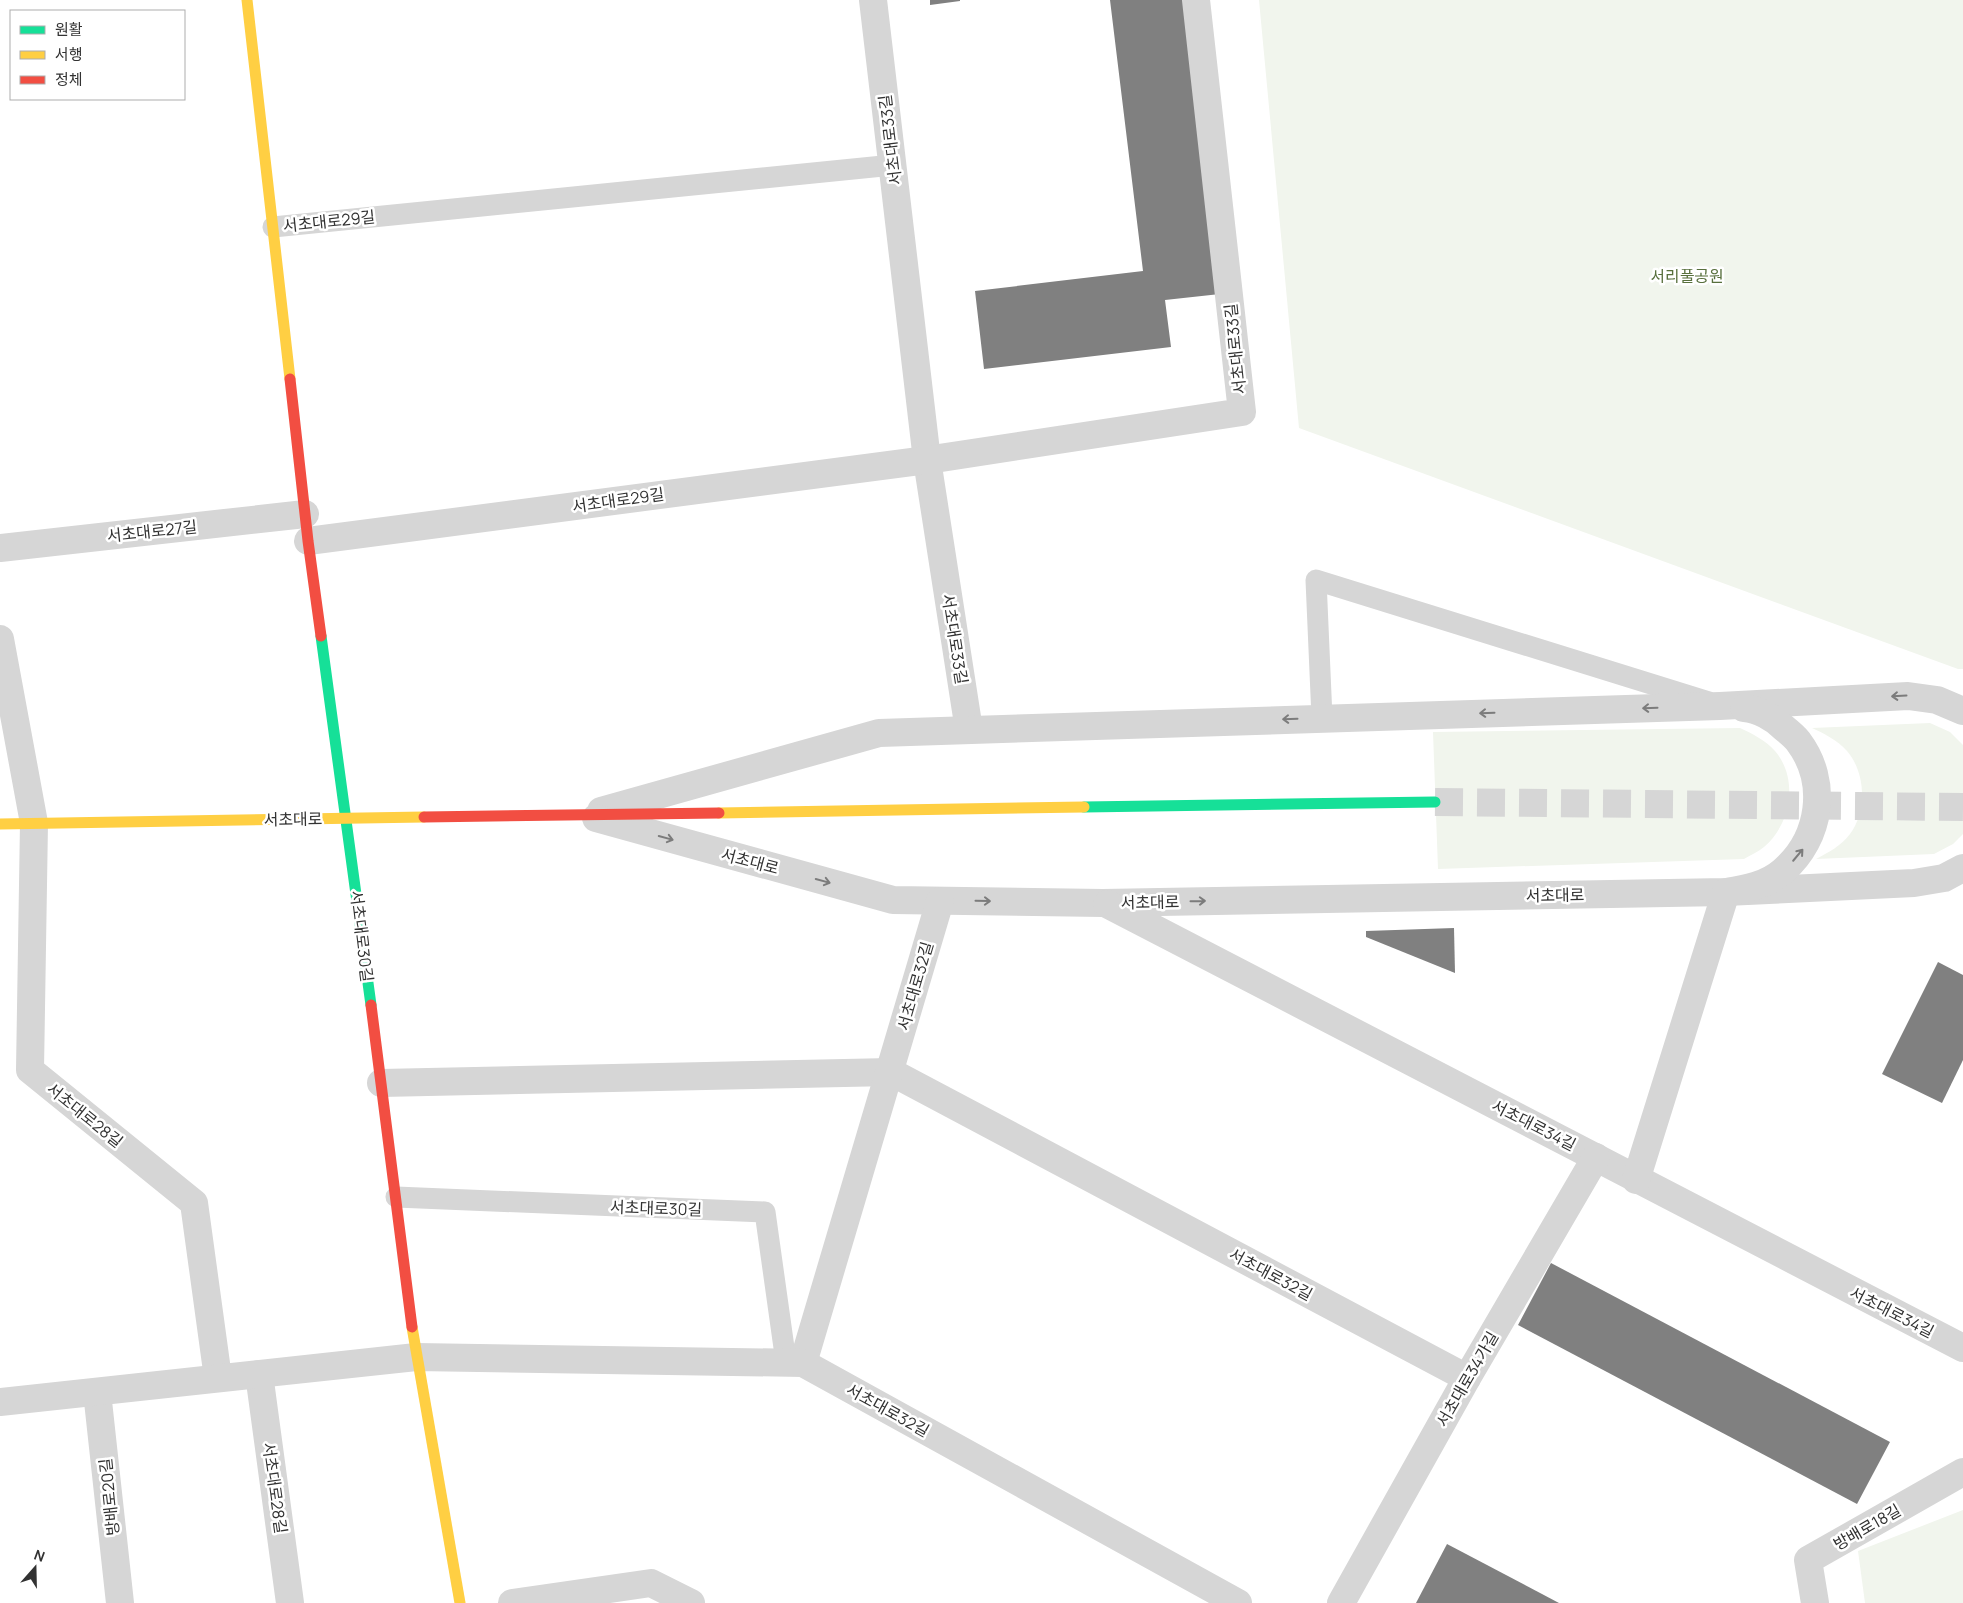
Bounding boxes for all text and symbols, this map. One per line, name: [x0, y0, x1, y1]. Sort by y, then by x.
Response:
legend: [10, 10, 185, 100]
text: 원활: [55, 19, 83, 40]
text: 서행: [55, 44, 83, 65]
text: 정체: [55, 69, 83, 90]
street label: 서초대로33길: [874, 93, 906, 187]
street label: 서초대로29길: [282, 205, 376, 237]
park label: 서리풀공원: [1650, 265, 1724, 287]
street label: 서초대로33길: [1219, 302, 1251, 396]
street label: 서초대로29길: [571, 483, 665, 517]
street label: 서초대로27길: [106, 515, 198, 547]
street label: 서초대로33길: [937, 592, 973, 686]
one-way arrow: [1892, 692, 1908, 701]
one-way arrow: [1642, 703, 1658, 713]
one-way arrow: [1479, 708, 1496, 718]
one-way arrow: [1282, 715, 1298, 724]
street label: 서초대로: [263, 807, 323, 831]
one-way arrow: [658, 833, 674, 843]
street label: 서초대로: [719, 843, 782, 879]
one-way arrow: [1792, 848, 1804, 861]
one-way arrow: [814, 876, 830, 886]
street label: 서초대로: [1525, 883, 1585, 907]
street label: 서초대로30길: [345, 889, 379, 983]
street label: 서초대로: [1120, 890, 1180, 914]
one-way arrow: [974, 896, 990, 906]
one-way arrow: [1189, 896, 1205, 906]
street label: 서초대로32길: [892, 939, 938, 1033]
street label: 서초대로28길: [42, 1077, 128, 1153]
street label: 서초대로34길: [1488, 1094, 1580, 1156]
street label: 서초대로30길: [610, 1195, 702, 1221]
street label: 서초대로32길: [1225, 1243, 1317, 1305]
street label: 서초대로34길: [1846, 1281, 1938, 1343]
street label: 서초대로34가길: [1431, 1327, 1503, 1431]
street label: 서초대로32길: [843, 1378, 933, 1442]
street label: 서초대로28길: [258, 1441, 292, 1535]
street label: 방배로20길: [94, 1457, 124, 1537]
street label: 방배로18길: [1829, 1499, 1905, 1555]
north arrow: [10, 1543, 60, 1593]
text: N: [32, 1545, 48, 1566]

